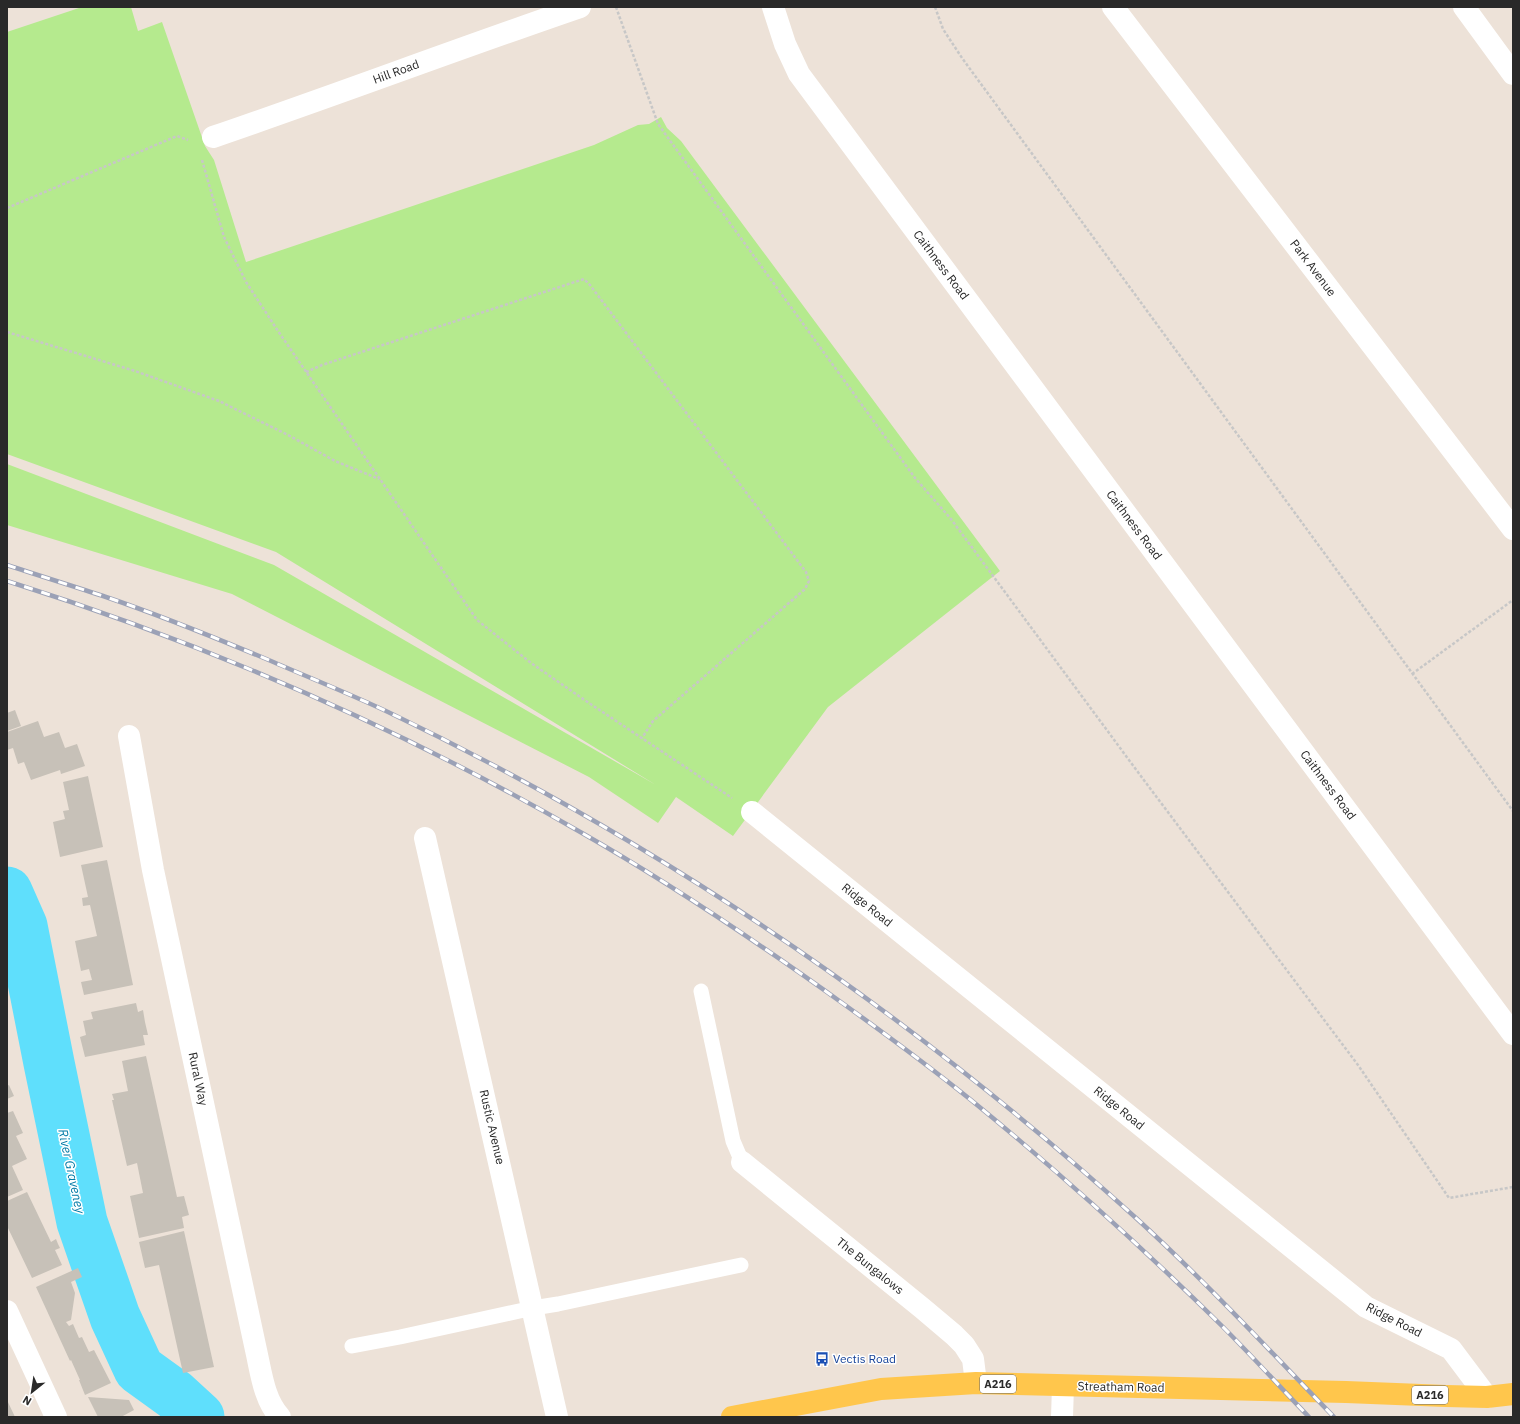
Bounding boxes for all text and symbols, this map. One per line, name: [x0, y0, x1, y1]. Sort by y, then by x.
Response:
street label: Hill Road: [371, 56, 421, 87]
street label: Caithness Road: [910, 227, 972, 302]
street label: Park Avenue: [1287, 236, 1340, 299]
street label: Caithness Road: [1103, 487, 1165, 562]
street label: Caithness Road: [1297, 747, 1359, 822]
street label: Ridge Road: [839, 880, 896, 930]
street label: Rural Way: [186, 1051, 211, 1107]
street label: Ridge Road: [1091, 1083, 1148, 1133]
street label: Rustic Avenue: [477, 1088, 508, 1166]
water label: River Graveney: [54, 1127, 89, 1216]
street label: The Bungalows: [834, 1234, 907, 1297]
street label: Ridge Road: [1364, 1299, 1425, 1340]
bus stop icon: Vectis Road: [814, 1351, 830, 1367]
place label: Vectis Road: [833, 1351, 896, 1366]
north arrow: [12, 1372, 52, 1412]
road number: A216: [980, 1375, 1016, 1393]
street label: Streatham Road: [1077, 1378, 1165, 1395]
road number: A216: [1412, 1386, 1448, 1404]
text: N: [20, 1393, 34, 1409]

